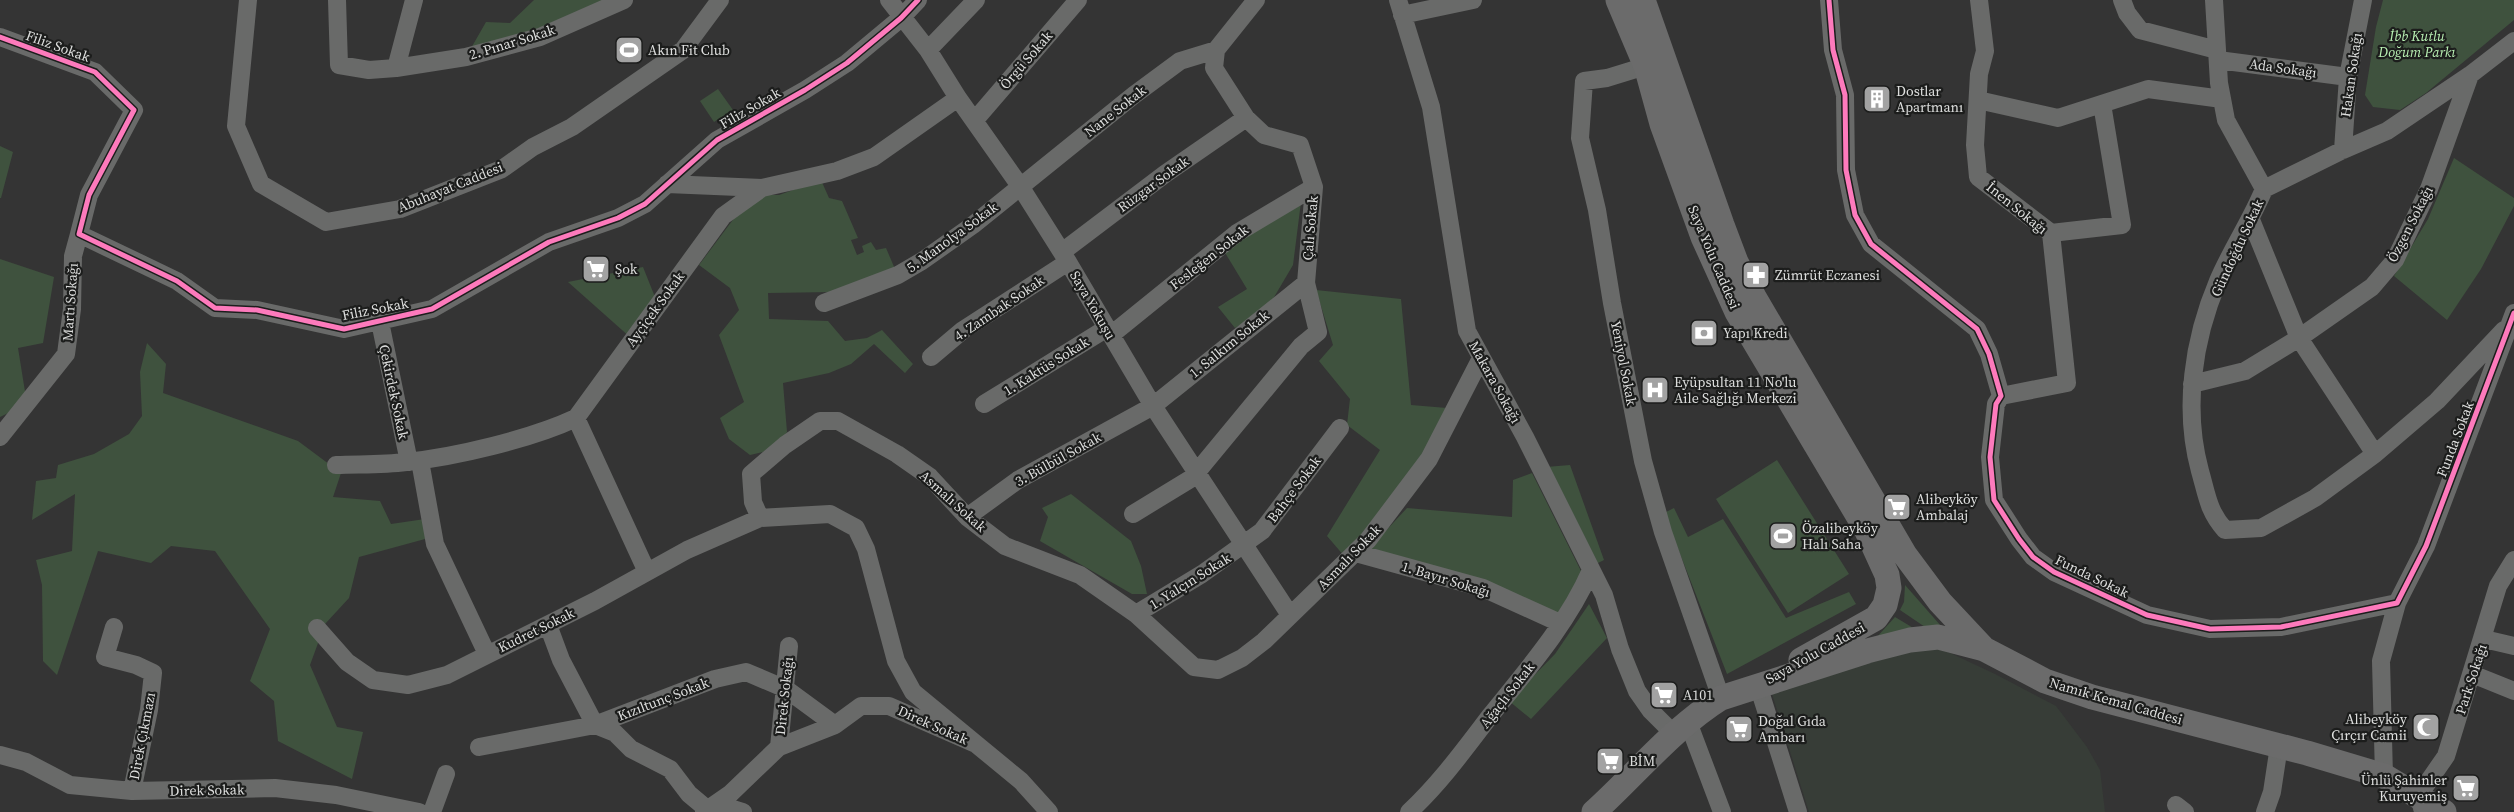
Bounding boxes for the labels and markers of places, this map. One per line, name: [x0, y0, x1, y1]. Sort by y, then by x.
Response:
sports icon: Akın Fit Club: [614, 35, 644, 65]
place label: Akın Fit Club: [648, 40, 730, 60]
place label: Dostlar Apartmanı: [1896, 81, 1963, 117]
building icon: Dostlar Apartmanı: [1862, 84, 1892, 114]
supermarket icon: Şok: [581, 254, 611, 284]
place label: Şok: [615, 259, 638, 279]
pharmacy icon: Zümrüt Eczanesi: [1741, 260, 1771, 290]
place label: Zümrüt Eczanesi: [1775, 265, 1880, 285]
bank icon: Yapı Kredi: [1689, 318, 1719, 348]
place label: Yapı Kredi: [1723, 323, 1788, 343]
place label: Eyüpsultan 11 No'lu Aile Sağlığı Merkezi: [1674, 372, 1797, 408]
hospital icon: Eyüpsultan 11 No'lu Aile Sağlığı Merkezi: [1640, 375, 1670, 405]
place label: Alibeyköy Ambalaj: [1916, 489, 1979, 525]
supermarket icon: Alibeyköy Ambalaj: [1882, 492, 1912, 522]
place label: Özalibeyköy Halı Saha: [1802, 518, 1879, 554]
sports icon: Özalibeyköy Halı Saha: [1768, 521, 1798, 551]
supermarket icon: A101: [1649, 680, 1679, 710]
place label: A101: [1683, 685, 1713, 705]
place label: Alibeyköy Çırçır Camii: [2331, 709, 2408, 745]
place label: Doğal Gıda Ambarı: [1758, 711, 1827, 747]
mosque icon: Alibeyköy Çırçır Camii: [2411, 712, 2441, 742]
supermarket icon: Doğal Gıda Ambarı: [1724, 714, 1754, 744]
supermarket icon: BİM: [1595, 746, 1625, 776]
place label: BİM: [1629, 751, 1655, 771]
place label: Ünlü Şahinler Kuruyemiş: [2361, 770, 2447, 806]
supermarket icon: Ünlü Şahinler Kuruyemiş: [2451, 773, 2481, 803]

